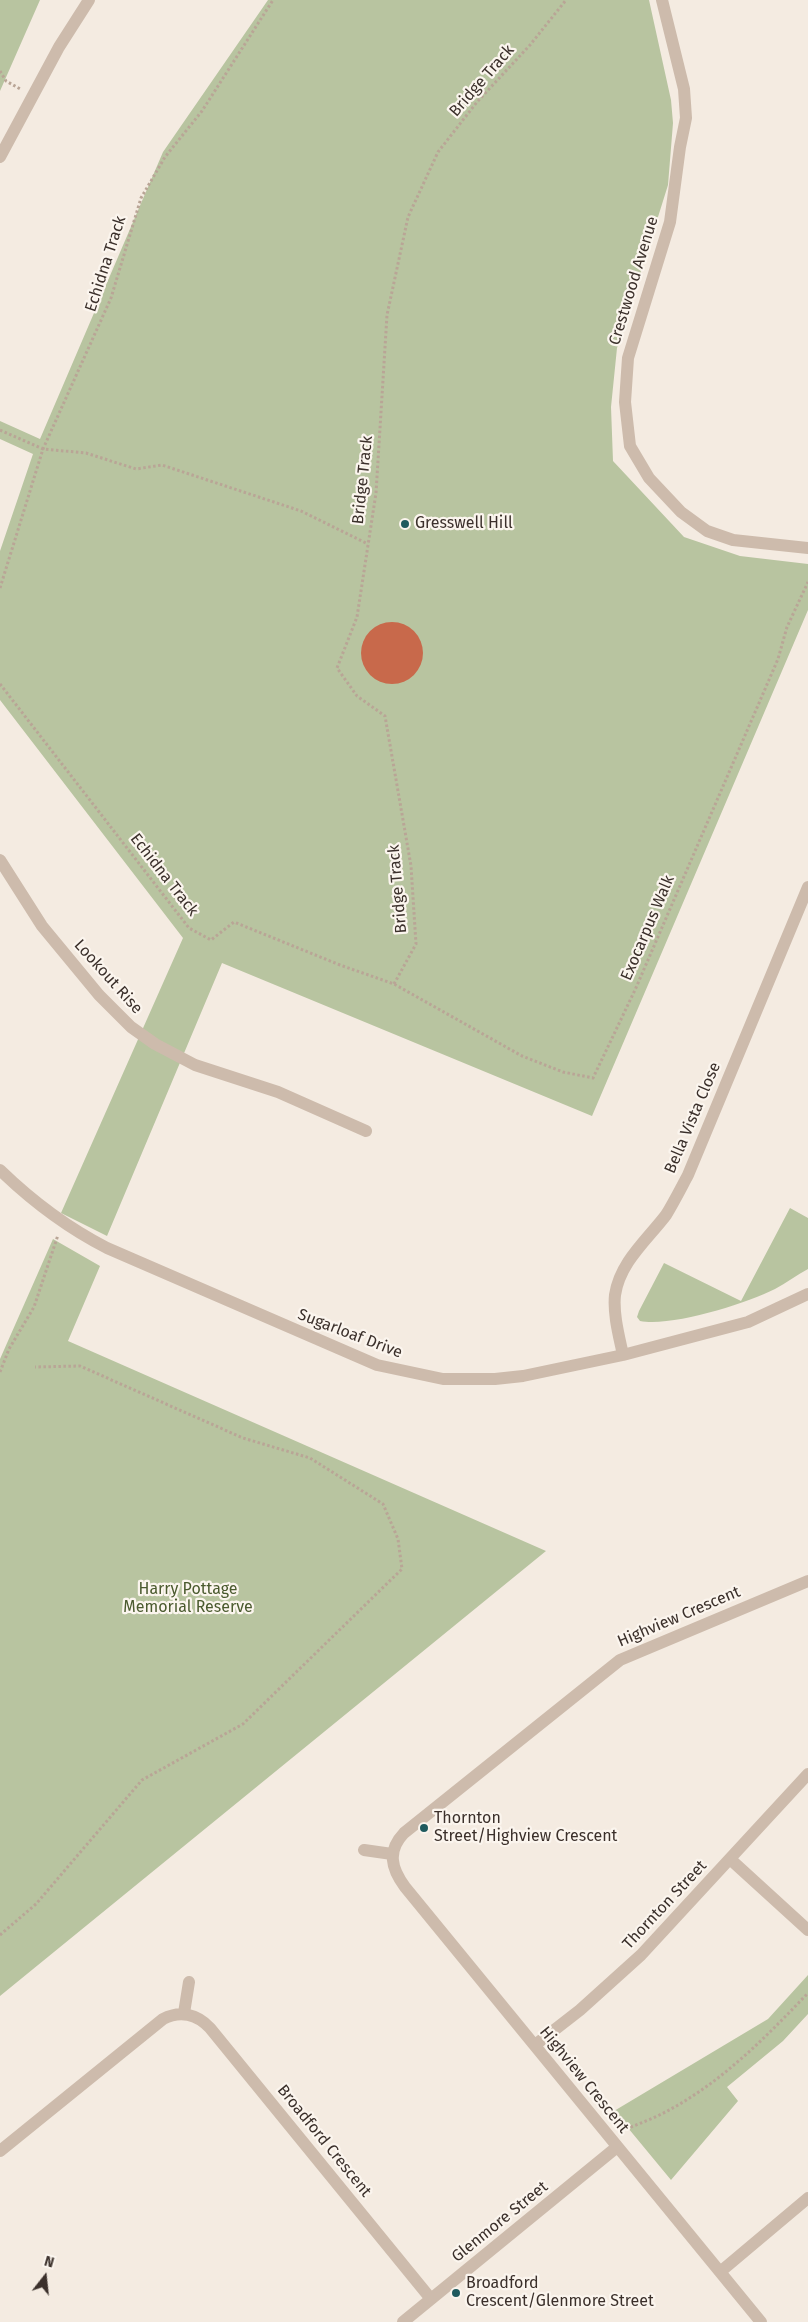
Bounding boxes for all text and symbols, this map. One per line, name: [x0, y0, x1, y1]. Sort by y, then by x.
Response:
street label: Bridge Track: [446, 41, 518, 121]
street label: Echidna Track: [81, 214, 131, 314]
street label: Crestwood Avenue: [605, 214, 663, 348]
street label: Bridge Track: [349, 435, 377, 525]
place label: Gresswell Hill: [415, 514, 513, 534]
marker: Gresswell Hill: [399, 518, 411, 530]
street label: Echidna Track: [126, 830, 202, 920]
street label: Bridge Track: [385, 844, 411, 934]
street label: Exocarpus Walk: [617, 872, 679, 984]
street label: Lookout Rise: [70, 936, 146, 1018]
street label: Bella Vista Close: [661, 1059, 725, 1177]
street label: Sugarloaf Drive: [295, 1305, 405, 1363]
park label: Harry Pottage Memorial Reserve: [123, 1580, 253, 1618]
street label: Highview Crescent: [615, 1582, 743, 1652]
place label: Thornton Street/Highview Crescent: [434, 1809, 617, 1847]
marker: Thornton Street/Highview Crescent: [418, 1822, 430, 1834]
street label: Thornton Street: [619, 1857, 711, 1953]
street label: Highview Crescent: [535, 2023, 633, 2137]
street label: Broadford Crescent: [273, 2081, 375, 2201]
street label: Glenmore Street: [448, 2177, 552, 2267]
north arrow: [20, 2252, 70, 2302]
text: N: [42, 2253, 56, 2272]
place label: Broadford Crescent/Glenmore Street: [466, 2274, 654, 2312]
marker: Broadford Crescent/Glenmore Street: [450, 2287, 462, 2299]

